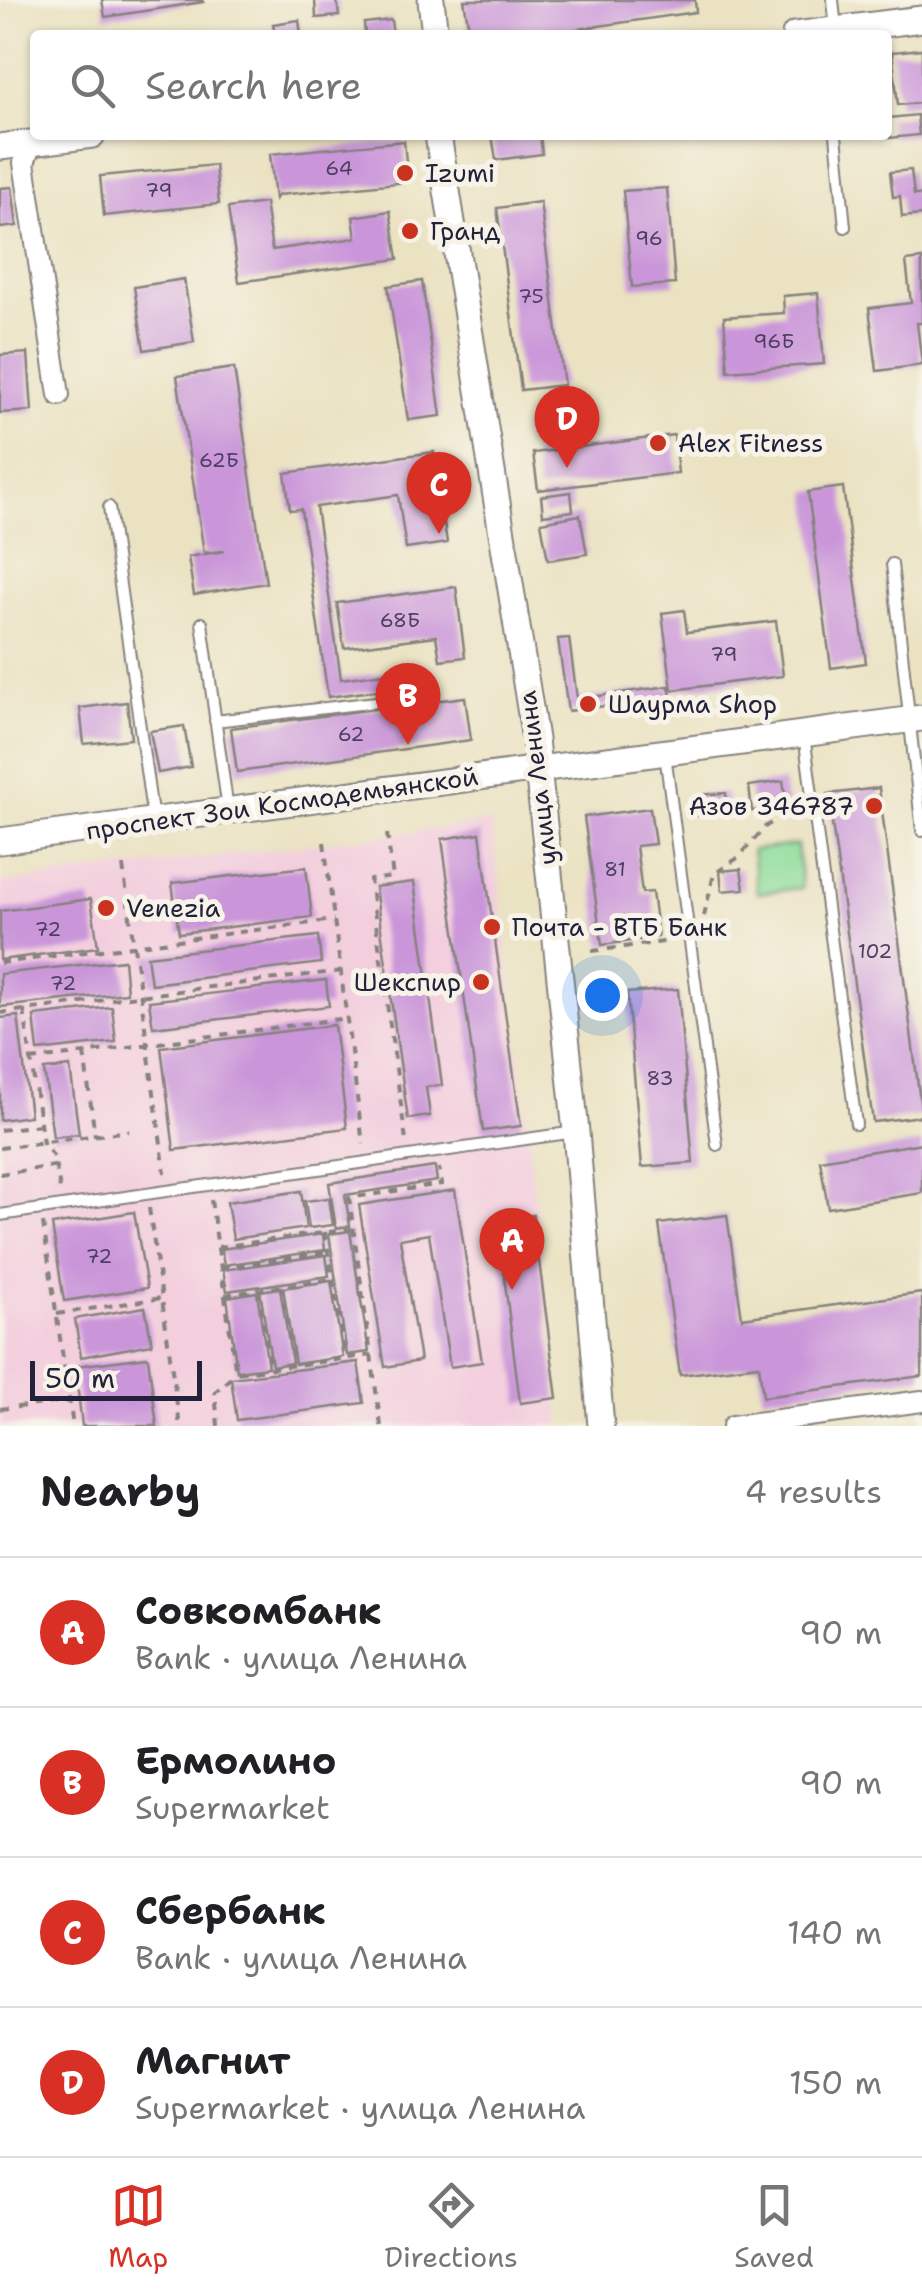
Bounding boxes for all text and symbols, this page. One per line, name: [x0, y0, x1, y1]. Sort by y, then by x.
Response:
search box: [30, 30, 892, 140]
icon: search: [65, 58, 120, 113]
text: Search here: [145, 60, 362, 111]
house number: 64: [325, 155, 353, 181]
place label: Izumi: [425, 156, 495, 190]
marker: Izumi: [394, 162, 416, 184]
house number: 79: [145, 177, 173, 203]
place label: Гранд: [430, 214, 501, 248]
marker: Гранд: [399, 220, 421, 242]
house number: 96: [635, 225, 663, 251]
house number: 75: [518, 283, 544, 309]
house number: 96Б: [754, 328, 794, 354]
pin: D: [534, 386, 600, 468]
place label: Alex Fitness: [678, 426, 823, 460]
marker: Alex Fitness: [647, 432, 669, 454]
house number: 62Б: [199, 447, 239, 473]
pin: C: [406, 452, 472, 534]
house number: 68Б: [380, 607, 420, 633]
house number: 79: [710, 641, 738, 667]
pin: B: [376, 662, 440, 745]
place label: Шаурма Shop: [608, 687, 777, 721]
street label: улица Ленина: [509, 688, 565, 867]
marker: Шаурма Shop: [577, 693, 599, 715]
house number: 62: [338, 721, 364, 747]
street label: проспект Зои Космодемьянской: [84, 759, 480, 847]
place label: Азов 346787: [689, 789, 854, 823]
marker: Азов 346787: [863, 795, 885, 817]
house number: 81: [604, 856, 626, 882]
place label: Venezia: [126, 891, 221, 925]
marker: Venezia: [95, 897, 117, 919]
place label: Почта - ВТБ Банк: [512, 910, 727, 944]
house number: 72: [35, 916, 61, 942]
marker: Почта - ВТБ Банк: [481, 916, 503, 938]
house number: 102: [858, 938, 892, 964]
place label: Шекспир: [354, 965, 461, 999]
house number: 72: [50, 970, 76, 996]
your location: [577, 970, 628, 1021]
marker: Шекспир: [470, 971, 492, 993]
house number: 83: [647, 1065, 673, 1091]
pin: A: [480, 1208, 544, 1290]
house number: 72: [86, 1243, 112, 1269]
scale bar: [30, 1356, 202, 1400]
text: 50 m: [45, 1359, 115, 1397]
text: Nearby: [40, 1463, 200, 1519]
text: 4 results: [745, 1470, 882, 1513]
text: Совкомбанк: [135, 1585, 381, 1636]
text: A: [60, 1611, 85, 1654]
text: 90 m: [799, 1611, 882, 1654]
text: Bank · улица Ленина: [135, 1636, 467, 1679]
text: Ермолино: [135, 1735, 337, 1786]
text: B: [63, 1761, 82, 1804]
text: 90 m: [799, 1761, 882, 1804]
text: Supermarket: [135, 1786, 330, 1829]
text: Сбербанк: [135, 1885, 326, 1936]
text: C: [63, 1911, 82, 1954]
text: 140 m: [787, 1911, 882, 1954]
text: Bank · улица Ленина: [135, 1936, 467, 1979]
text: Магнит: [135, 2035, 290, 2086]
text: D: [61, 2061, 84, 2104]
text: 150 m: [789, 2061, 882, 2104]
text: Supermarket · улица Ленина: [135, 2086, 585, 2129]
tab: Map: [108, 2178, 168, 2276]
tab: Directions: [385, 2178, 518, 2276]
tab: Saved: [734, 2178, 814, 2276]

